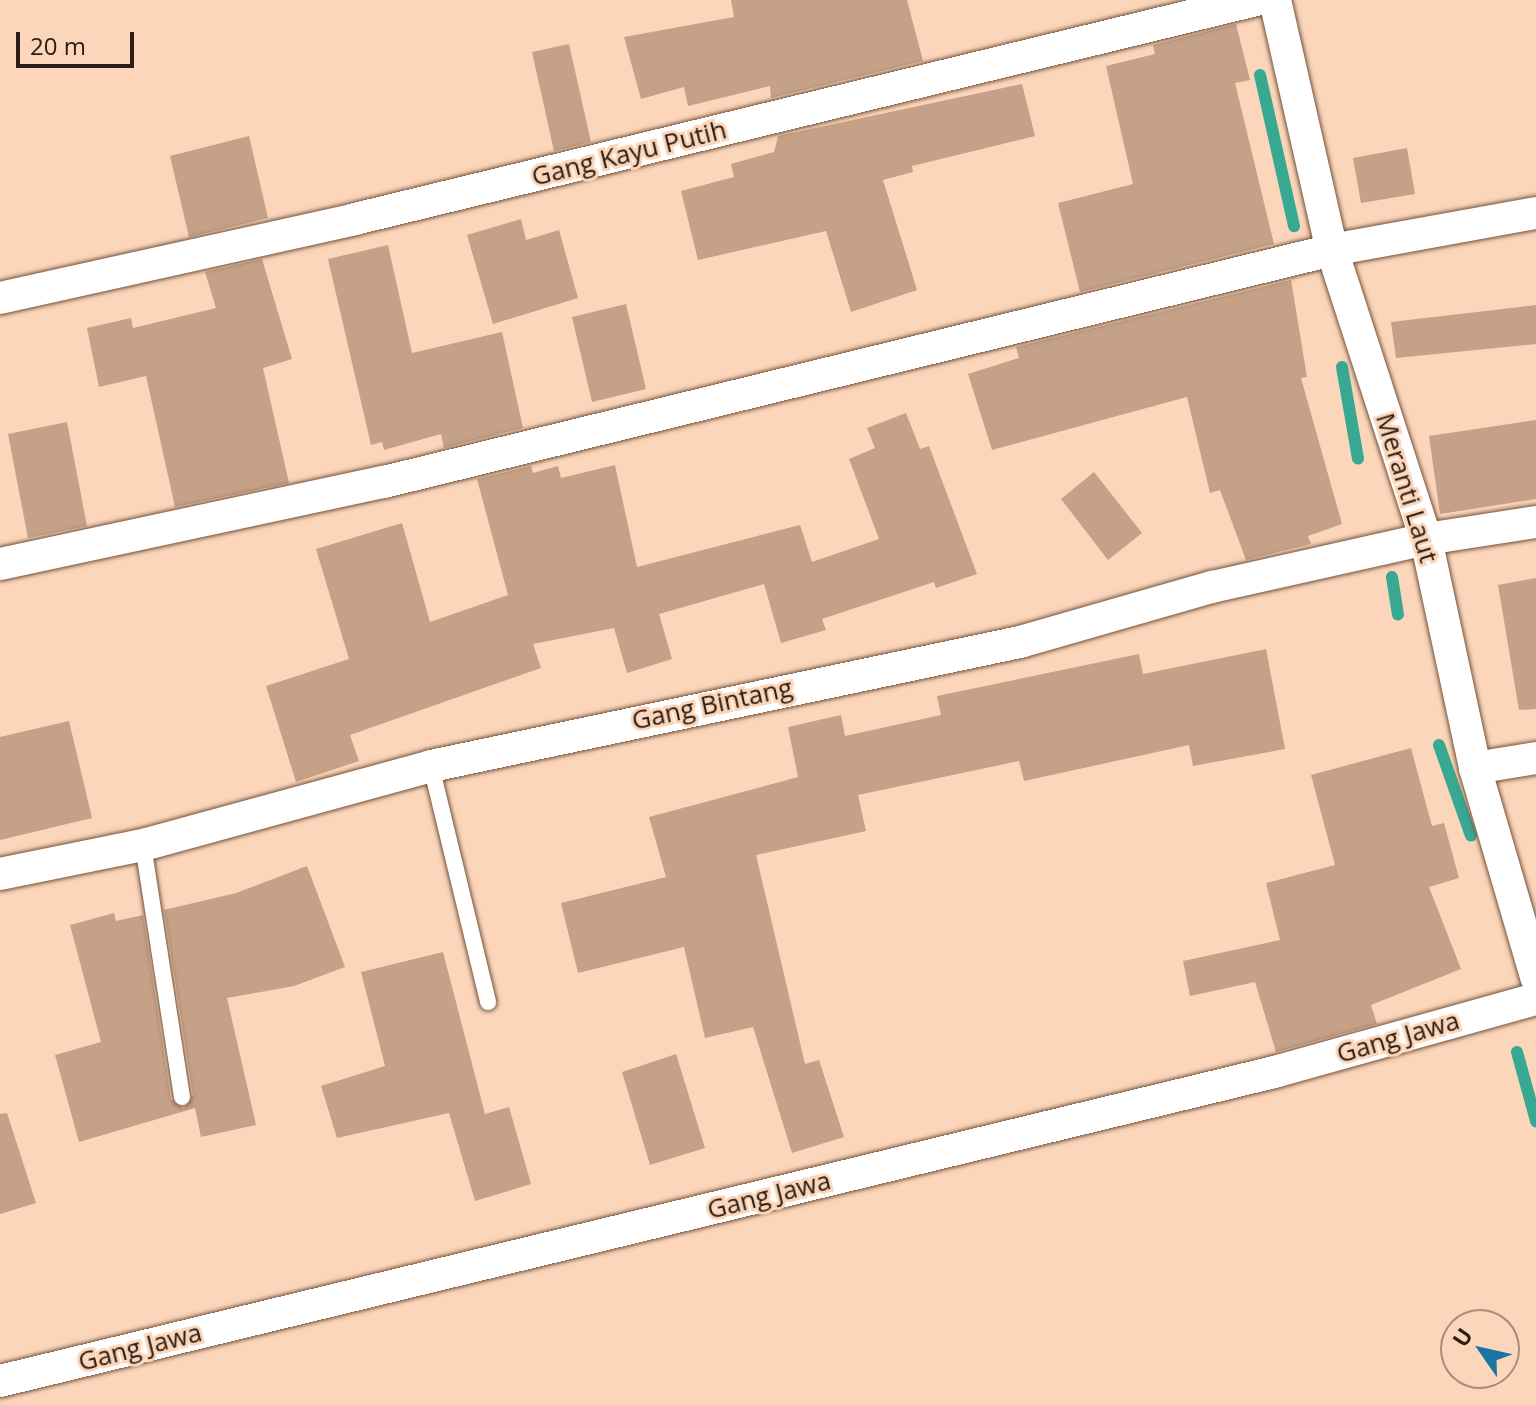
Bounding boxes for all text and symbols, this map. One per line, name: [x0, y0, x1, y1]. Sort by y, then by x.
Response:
scale bar: [20, 16, 138, 66]
text: 20 m: [30, 29, 86, 62]
street label: Gang Kayu Putih: [528, 114, 730, 192]
street label: Meranti Laut: [1369, 409, 1445, 567]
street label: Gang Bintang: [629, 672, 795, 736]
street label: Gang Jawa: [1333, 1005, 1463, 1069]
street label: Gang Jawa: [704, 1165, 834, 1225]
north arrow: [1440, 1309, 1520, 1389]
street label: Gang Jawa: [75, 1317, 205, 1377]
text: U: [1445, 1321, 1479, 1352]

